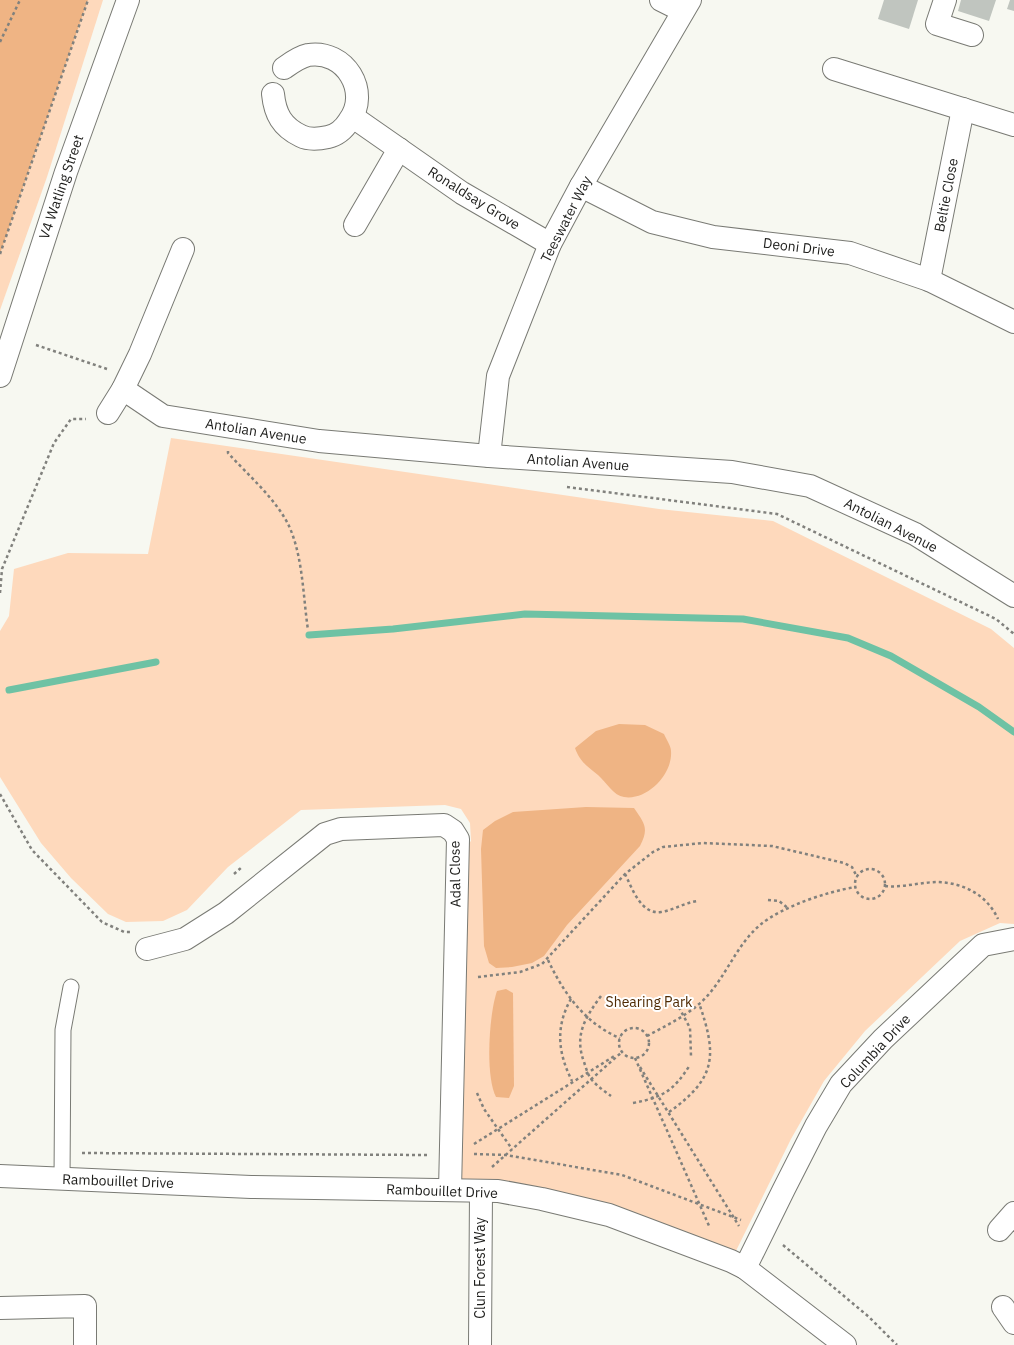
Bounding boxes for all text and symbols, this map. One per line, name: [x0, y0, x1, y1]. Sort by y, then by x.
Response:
street label: V4 Watling Street: [35, 132, 87, 242]
street label: Beltie Close: [930, 156, 962, 233]
street label: Ronaldsay Grove: [425, 162, 524, 234]
street label: Teeswater Way: [536, 173, 596, 265]
street label: Deoni Drive: [762, 234, 836, 260]
street label: Antolian Avenue: [204, 414, 308, 448]
street label: Antolian Avenue: [526, 449, 630, 475]
street label: Antolian Avenue: [841, 494, 941, 556]
street label: Adal Close: [445, 840, 465, 907]
park label: Shearing Park: [606, 993, 693, 1011]
street label: Columbia Drive: [836, 1010, 914, 1092]
street label: Rambouillet Drive: [62, 1170, 175, 1192]
street label: Rambouillet Drive: [386, 1180, 499, 1202]
street label: Clun Forest Way: [471, 1217, 489, 1319]

